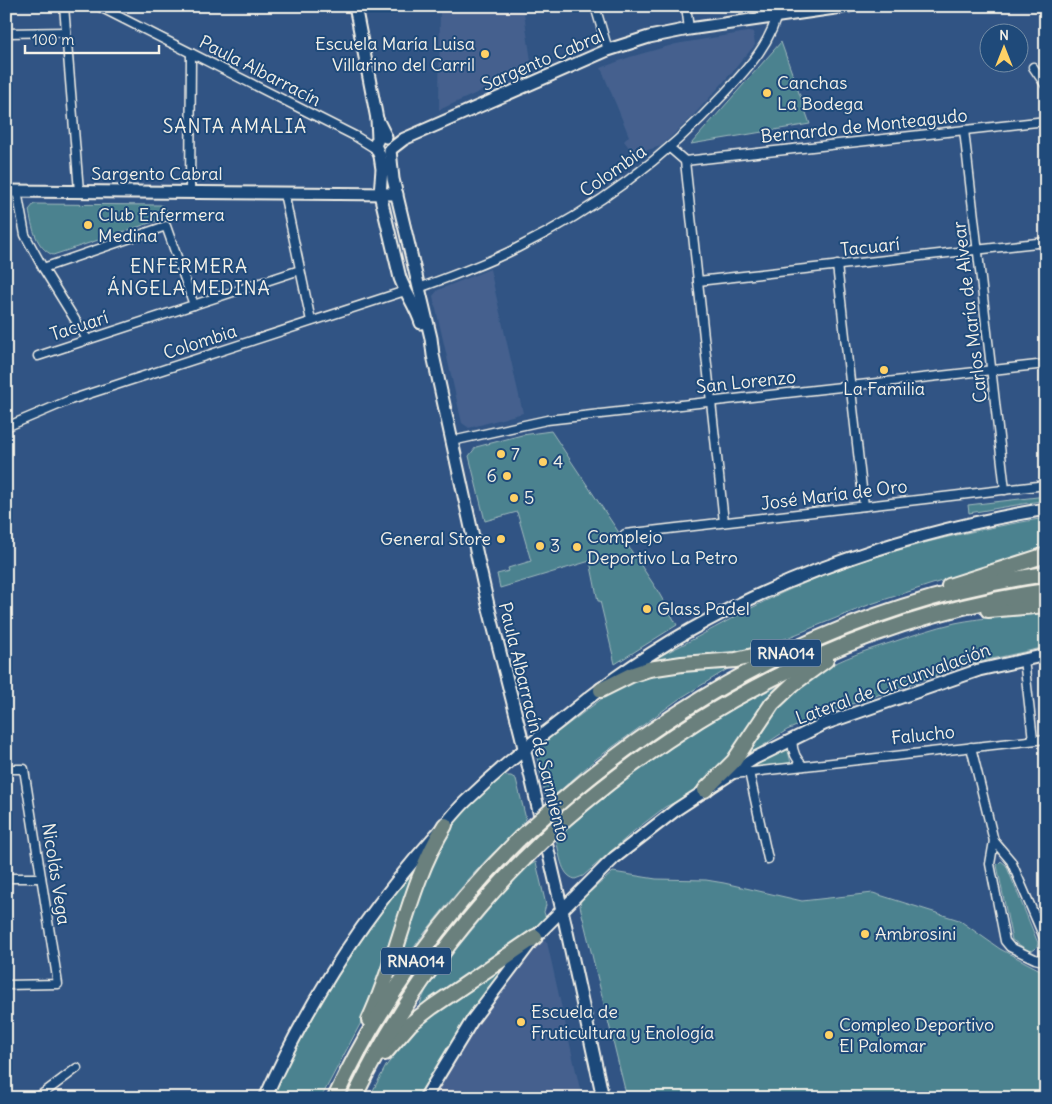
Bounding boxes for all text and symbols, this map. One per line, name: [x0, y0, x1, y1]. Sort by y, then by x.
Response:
scale bar: [25, 22, 159, 54]
north arrow: [980, 22, 1030, 72]
street label: Sargento Cabral: [478, 23, 608, 96]
text: N: [999, 26, 1009, 44]
text: 100 m: [32, 30, 74, 49]
street label: Paula Albarracín: [195, 30, 325, 111]
place label: Escuela María Luisa Villarino del Carril: [315, 32, 475, 76]
marker: Escuela María Luisa Villarino del Carril: [479, 48, 491, 60]
place label: Canchas La Bodega: [777, 71, 864, 115]
marker: Canchas La Bodega: [761, 87, 773, 99]
street label: Bernardo de Monteagudo: [759, 103, 969, 148]
district label: SANTA AMALIA: [163, 114, 307, 138]
street label: Colombia: [575, 139, 650, 202]
street label: Sargento Cabral: [91, 162, 223, 185]
place label: Club Enfermera Medina: [98, 203, 225, 247]
marker: Club Enfermera Medina: [82, 219, 94, 231]
street label: Carlos María de Alvear: [947, 219, 992, 404]
street label: Tacuarí: [839, 232, 901, 261]
district label: ENFERMERA ÁNGELA MEDINA: [107, 254, 271, 300]
street label: Tacuarí: [47, 305, 111, 346]
street label: Colombia: [160, 319, 240, 364]
marker: La Familia: [878, 364, 890, 376]
street label: San Lorenzo: [695, 365, 797, 398]
place label: La Familia: [843, 377, 925, 400]
place label: 7: [511, 442, 520, 465]
marker: 7: [495, 448, 507, 460]
place label: 4: [553, 450, 563, 473]
marker: 4: [537, 456, 549, 468]
place label: 6: [487, 464, 497, 487]
marker: 6: [501, 470, 513, 482]
street label: José María de Oro: [759, 474, 909, 515]
place label: 5: [524, 486, 534, 509]
marker: 5: [508, 492, 520, 504]
place label: Complejo Deportivo La Petro: [587, 525, 738, 569]
place label: General Store: [380, 527, 491, 550]
marker: General Store: [495, 533, 507, 545]
place label: 3: [550, 534, 560, 557]
marker: 3: [534, 540, 546, 552]
marker: Complejo Deportivo La Petro: [571, 541, 583, 553]
place label: Glass Padel: [657, 597, 750, 620]
street label: Paula Albarracín de Sarmiento: [494, 600, 575, 844]
marker: Glass Padel: [641, 603, 653, 615]
street label: Lateral de Circunvalación: [792, 638, 993, 730]
road number: RNA014: [751, 640, 821, 666]
street label: Falucho: [890, 720, 956, 749]
street label: Nicolás Vega: [37, 821, 76, 927]
place label: Ambrosini: [875, 922, 956, 945]
marker: Ambrosini: [859, 928, 871, 940]
road number: RNA014: [381, 948, 451, 974]
place label: Escuela de Fruticultura y Enología: [531, 1000, 714, 1044]
place label: Compleo Deportivo El Palomar: [839, 1013, 994, 1057]
marker: Escuela de Fruticultura y Enología: [515, 1016, 527, 1028]
marker: Compleo Deportivo El Palomar: [823, 1029, 835, 1041]

